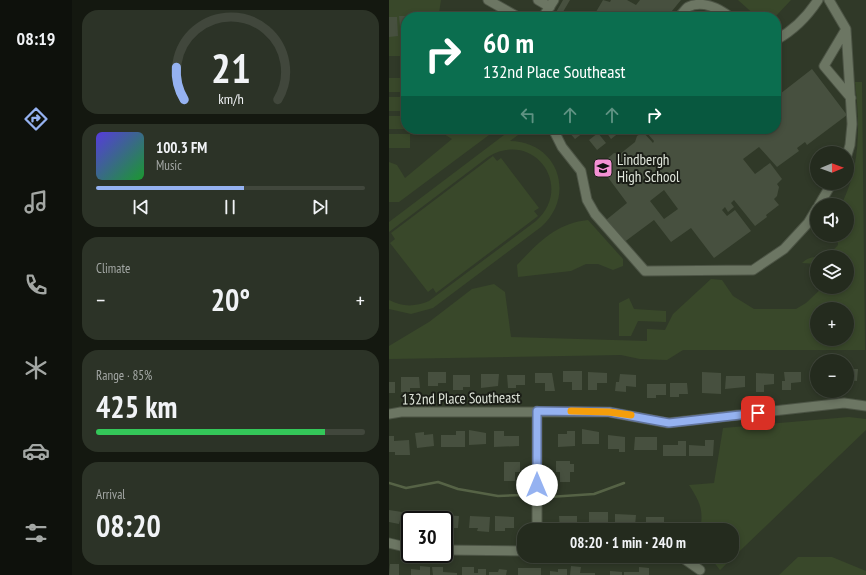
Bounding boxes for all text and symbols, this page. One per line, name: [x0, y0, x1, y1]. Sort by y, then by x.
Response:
text: 60 m: [483, 24, 534, 61]
text: 08:19: [17, 27, 55, 50]
icon: right: [417, 28, 469, 80]
text: 21: [211, 41, 250, 94]
text: 132nd Place Southeast: [483, 60, 626, 83]
text: km/h: [218, 89, 243, 108]
icon: left: [517, 104, 539, 126]
icon: ahead: [559, 104, 581, 126]
icon: ahead: [601, 104, 623, 126]
icon: right: [643, 104, 665, 126]
icon: directions: [22, 105, 50, 133]
text: 100.3 FM: [156, 138, 207, 157]
north arrow: [810, 146, 854, 190]
map controls: [810, 146, 854, 398]
place label: Lindbergh High School: [617, 150, 680, 186]
text: Music: [156, 157, 182, 174]
school or university icon: Lindbergh High School: [592, 157, 614, 179]
icon: music: [22, 188, 50, 216]
icon: previous: [130, 196, 152, 218]
icon: pause: [219, 196, 241, 218]
icon: next: [309, 196, 331, 218]
button: sound: [810, 198, 854, 242]
button: layers: [810, 250, 854, 294]
text: Climate: [96, 260, 130, 277]
icon: phone: [22, 271, 50, 299]
text: 20°: [211, 280, 250, 319]
text: −: [96, 286, 105, 314]
text: +: [356, 286, 365, 314]
button: +: [810, 302, 854, 346]
icon: climate: [22, 354, 50, 382]
button: −: [810, 354, 854, 398]
text: Range · 85%: [96, 367, 152, 384]
text: 425 km: [96, 387, 177, 426]
street label: 132nd Place Southeast: [401, 387, 521, 409]
pin: [741, 396, 775, 430]
icon: arrive: [747, 402, 769, 424]
icon: car: [22, 437, 50, 465]
position arrow: [516, 464, 558, 506]
text: Arrival: [96, 486, 125, 503]
text: 08:20: [96, 506, 161, 545]
speed limit sign: 30: [401, 511, 453, 563]
icon: filters: [22, 519, 50, 547]
text: 08:20 · 1 min · 240 m: [570, 533, 686, 552]

